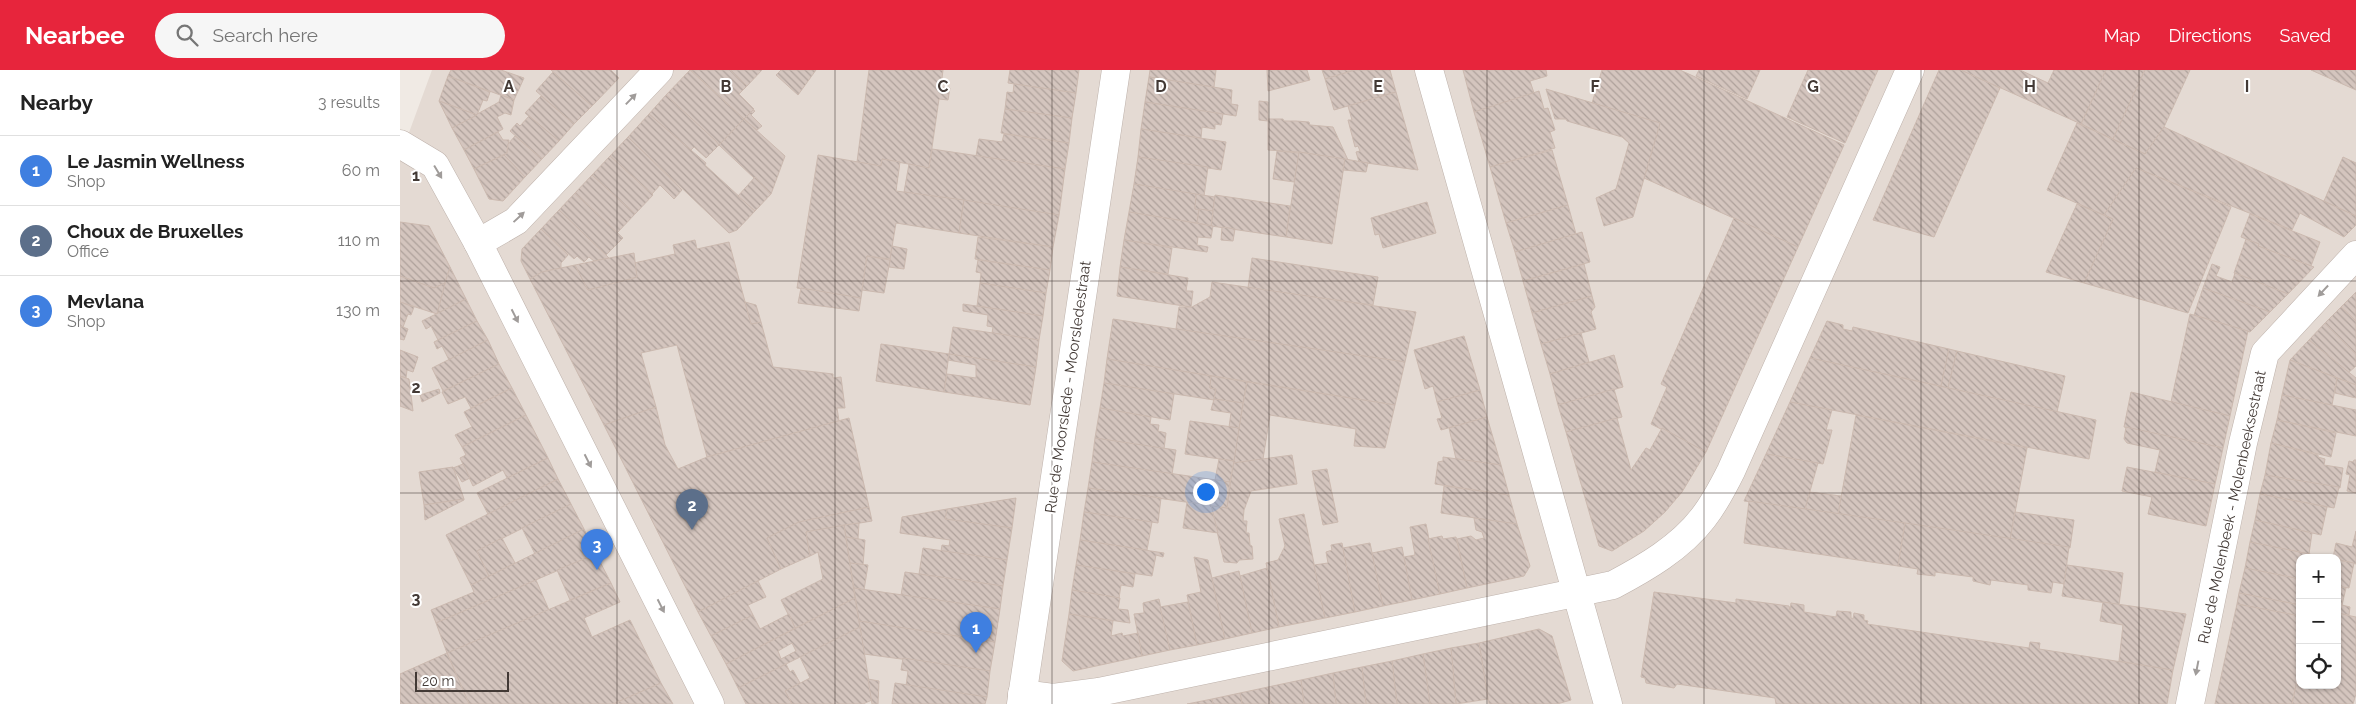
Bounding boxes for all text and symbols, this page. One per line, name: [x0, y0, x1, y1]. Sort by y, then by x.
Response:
search box: [155, 13, 505, 58]
text: Nearbee: [25, 21, 125, 50]
icon: search: [173, 21, 201, 49]
text: Search here: [213, 24, 318, 46]
text: Map: [2104, 25, 2140, 46]
text: Directions: [2168, 25, 2252, 46]
text: Saved: [2280, 25, 2331, 46]
text: A: [504, 77, 515, 96]
text: B: [721, 77, 732, 96]
text: C: [938, 77, 949, 96]
text: D: [1155, 77, 1167, 96]
text: E: [1373, 77, 1383, 96]
text: F: [1590, 77, 1600, 96]
text: G: [1807, 77, 1819, 96]
text: H: [2024, 77, 2036, 96]
text: I: [2245, 77, 2249, 96]
text: Nearby: [20, 90, 93, 115]
text: 3 results: [318, 93, 380, 112]
one-way arrow: [625, 94, 637, 106]
text: Le Jasmin Wellness: [67, 150, 245, 172]
text: 1: [32, 161, 40, 180]
text: 60 m: [342, 161, 380, 180]
text: 1: [412, 166, 420, 185]
one-way arrow: [434, 166, 443, 179]
text: Shop: [67, 172, 105, 191]
one-way arrow: [513, 211, 525, 223]
text: Choux de Bruxelles: [67, 220, 243, 242]
text: 2: [31, 231, 41, 250]
text: 110 m: [338, 231, 380, 250]
text: Office: [67, 242, 109, 261]
street label: Rue de Moorslede - Moorsledestraat: [1041, 260, 1095, 514]
one-way arrow: [2317, 284, 2329, 296]
text: Mevlana: [67, 290, 144, 312]
text: 3: [32, 301, 40, 320]
text: 130 m: [336, 301, 380, 320]
one-way arrow: [511, 308, 519, 323]
text: Shop: [67, 312, 105, 331]
street label: Rue de Molenbeek - Molenbeeksestraat: [2194, 369, 2270, 645]
text: 2: [411, 378, 421, 397]
one-way arrow: [584, 454, 592, 468]
your location: [1193, 479, 1219, 505]
pin: 2: [676, 489, 708, 530]
pin: 3: [581, 529, 613, 570]
map controls: [2296, 554, 2341, 689]
button: +: [2296, 554, 2341, 599]
text: 3: [412, 589, 421, 608]
one-way arrow: [657, 599, 665, 613]
button: −: [2296, 599, 2341, 644]
pin: 1: [960, 612, 992, 653]
button: locate: [2296, 644, 2341, 689]
one-way arrow: [2193, 661, 2201, 677]
scale bar: [415, 669, 509, 692]
text: 20 m: [422, 673, 454, 689]

